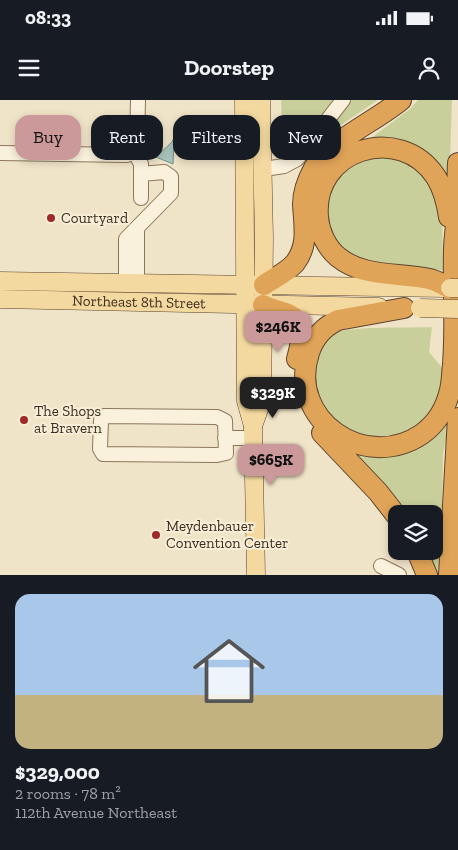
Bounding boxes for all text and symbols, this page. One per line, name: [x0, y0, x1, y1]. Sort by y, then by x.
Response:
text: 08:33: [25, 6, 71, 29]
icon: menu: [15, 54, 43, 82]
text: Doorstep: [184, 54, 274, 81]
icon: person: [415, 54, 443, 82]
chip: Buy: [15, 115, 81, 160]
chip: Rent: [91, 115, 163, 160]
chip: Filters: [173, 115, 260, 160]
chip: New: [270, 115, 341, 160]
place label: Courtyard: [61, 209, 129, 227]
marker: Courtyard: [45, 212, 57, 224]
street label: Northeast 8th Street: [72, 292, 206, 312]
pin: $246K: [243, 310, 313, 353]
text: $246K: [256, 317, 300, 336]
pin: $329K: [238, 376, 308, 419]
text: $329K: [251, 383, 295, 402]
place label: The Shops at Bravern: [34, 402, 102, 437]
marker: The Shops at Bravern: [18, 414, 30, 426]
pin: $665K: [236, 444, 306, 486]
text: $665K: [249, 450, 293, 469]
map controls: [388, 505, 443, 560]
button: layers: [388, 505, 443, 560]
place label: Meydenbauer Convention Center: [166, 517, 288, 552]
marker: Meydenbauer Convention Center: [150, 529, 162, 541]
icon: home: [184, 626, 274, 716]
text: $329,000: [15, 759, 100, 784]
text: 2 rooms · 78 m²: [15, 784, 121, 803]
text: 112th Avenue Northeast: [15, 803, 177, 822]

